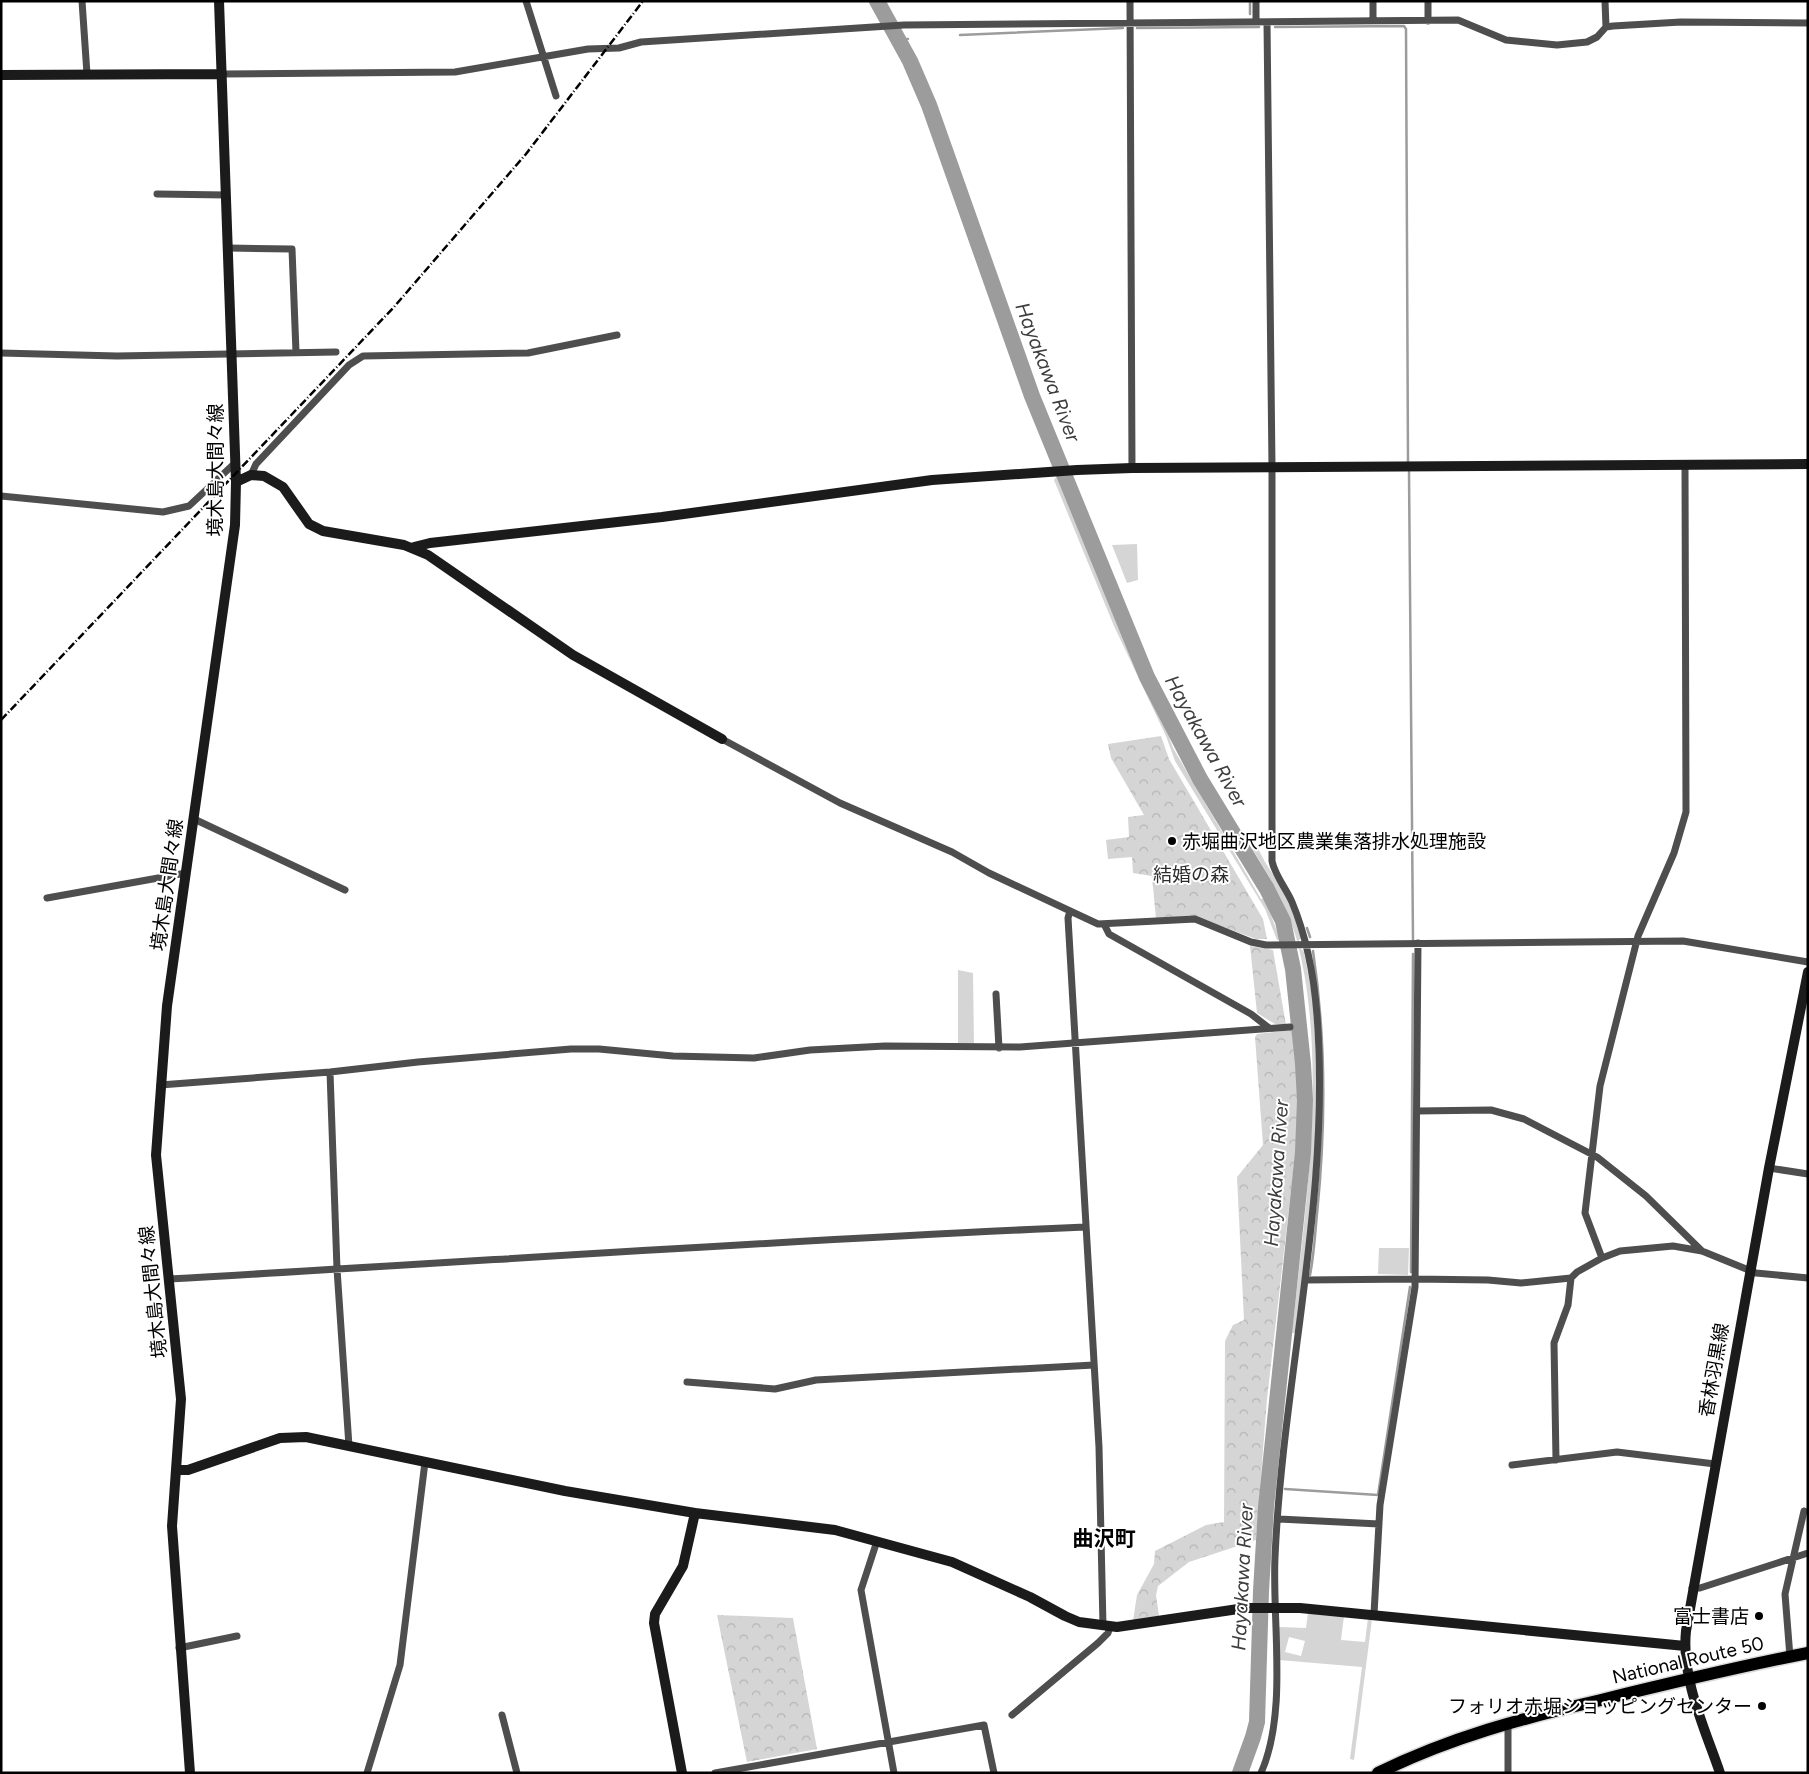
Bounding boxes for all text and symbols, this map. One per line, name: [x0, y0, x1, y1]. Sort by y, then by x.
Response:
water label: Hayakawa River: [1010, 299, 1086, 446]
street label: 境木島大間々線: [204, 403, 227, 537]
water label: Hayakawa River: [1160, 671, 1253, 812]
street label: 境木島大間々線: [146, 818, 188, 952]
place label: 赤堀曲沢地区農業集落排水処理施設: [1182, 830, 1486, 853]
marker: 赤堀曲沢地区農業集落排水処理施設: [1166, 835, 1178, 847]
park label: 結婚の森: [1153, 863, 1229, 886]
water label: Hayakawa River: [1259, 1098, 1293, 1247]
street label: 境木島大間々線: [135, 1225, 171, 1359]
street label: 香林羽黒線: [1694, 1321, 1734, 1419]
water label: Hayakawa River: [1226, 1502, 1258, 1651]
district label: 曲沢町: [1073, 1526, 1136, 1551]
place label: 富士書店: [1673, 1605, 1749, 1628]
marker: 富士書店: [1753, 1610, 1765, 1622]
street label: National Route 50: [1610, 1631, 1766, 1689]
place label: フォリオ赤堀ショッピングセンター: [1448, 1695, 1752, 1718]
marker: フォリオ赤堀ショッピングセンター: [1756, 1700, 1768, 1712]

